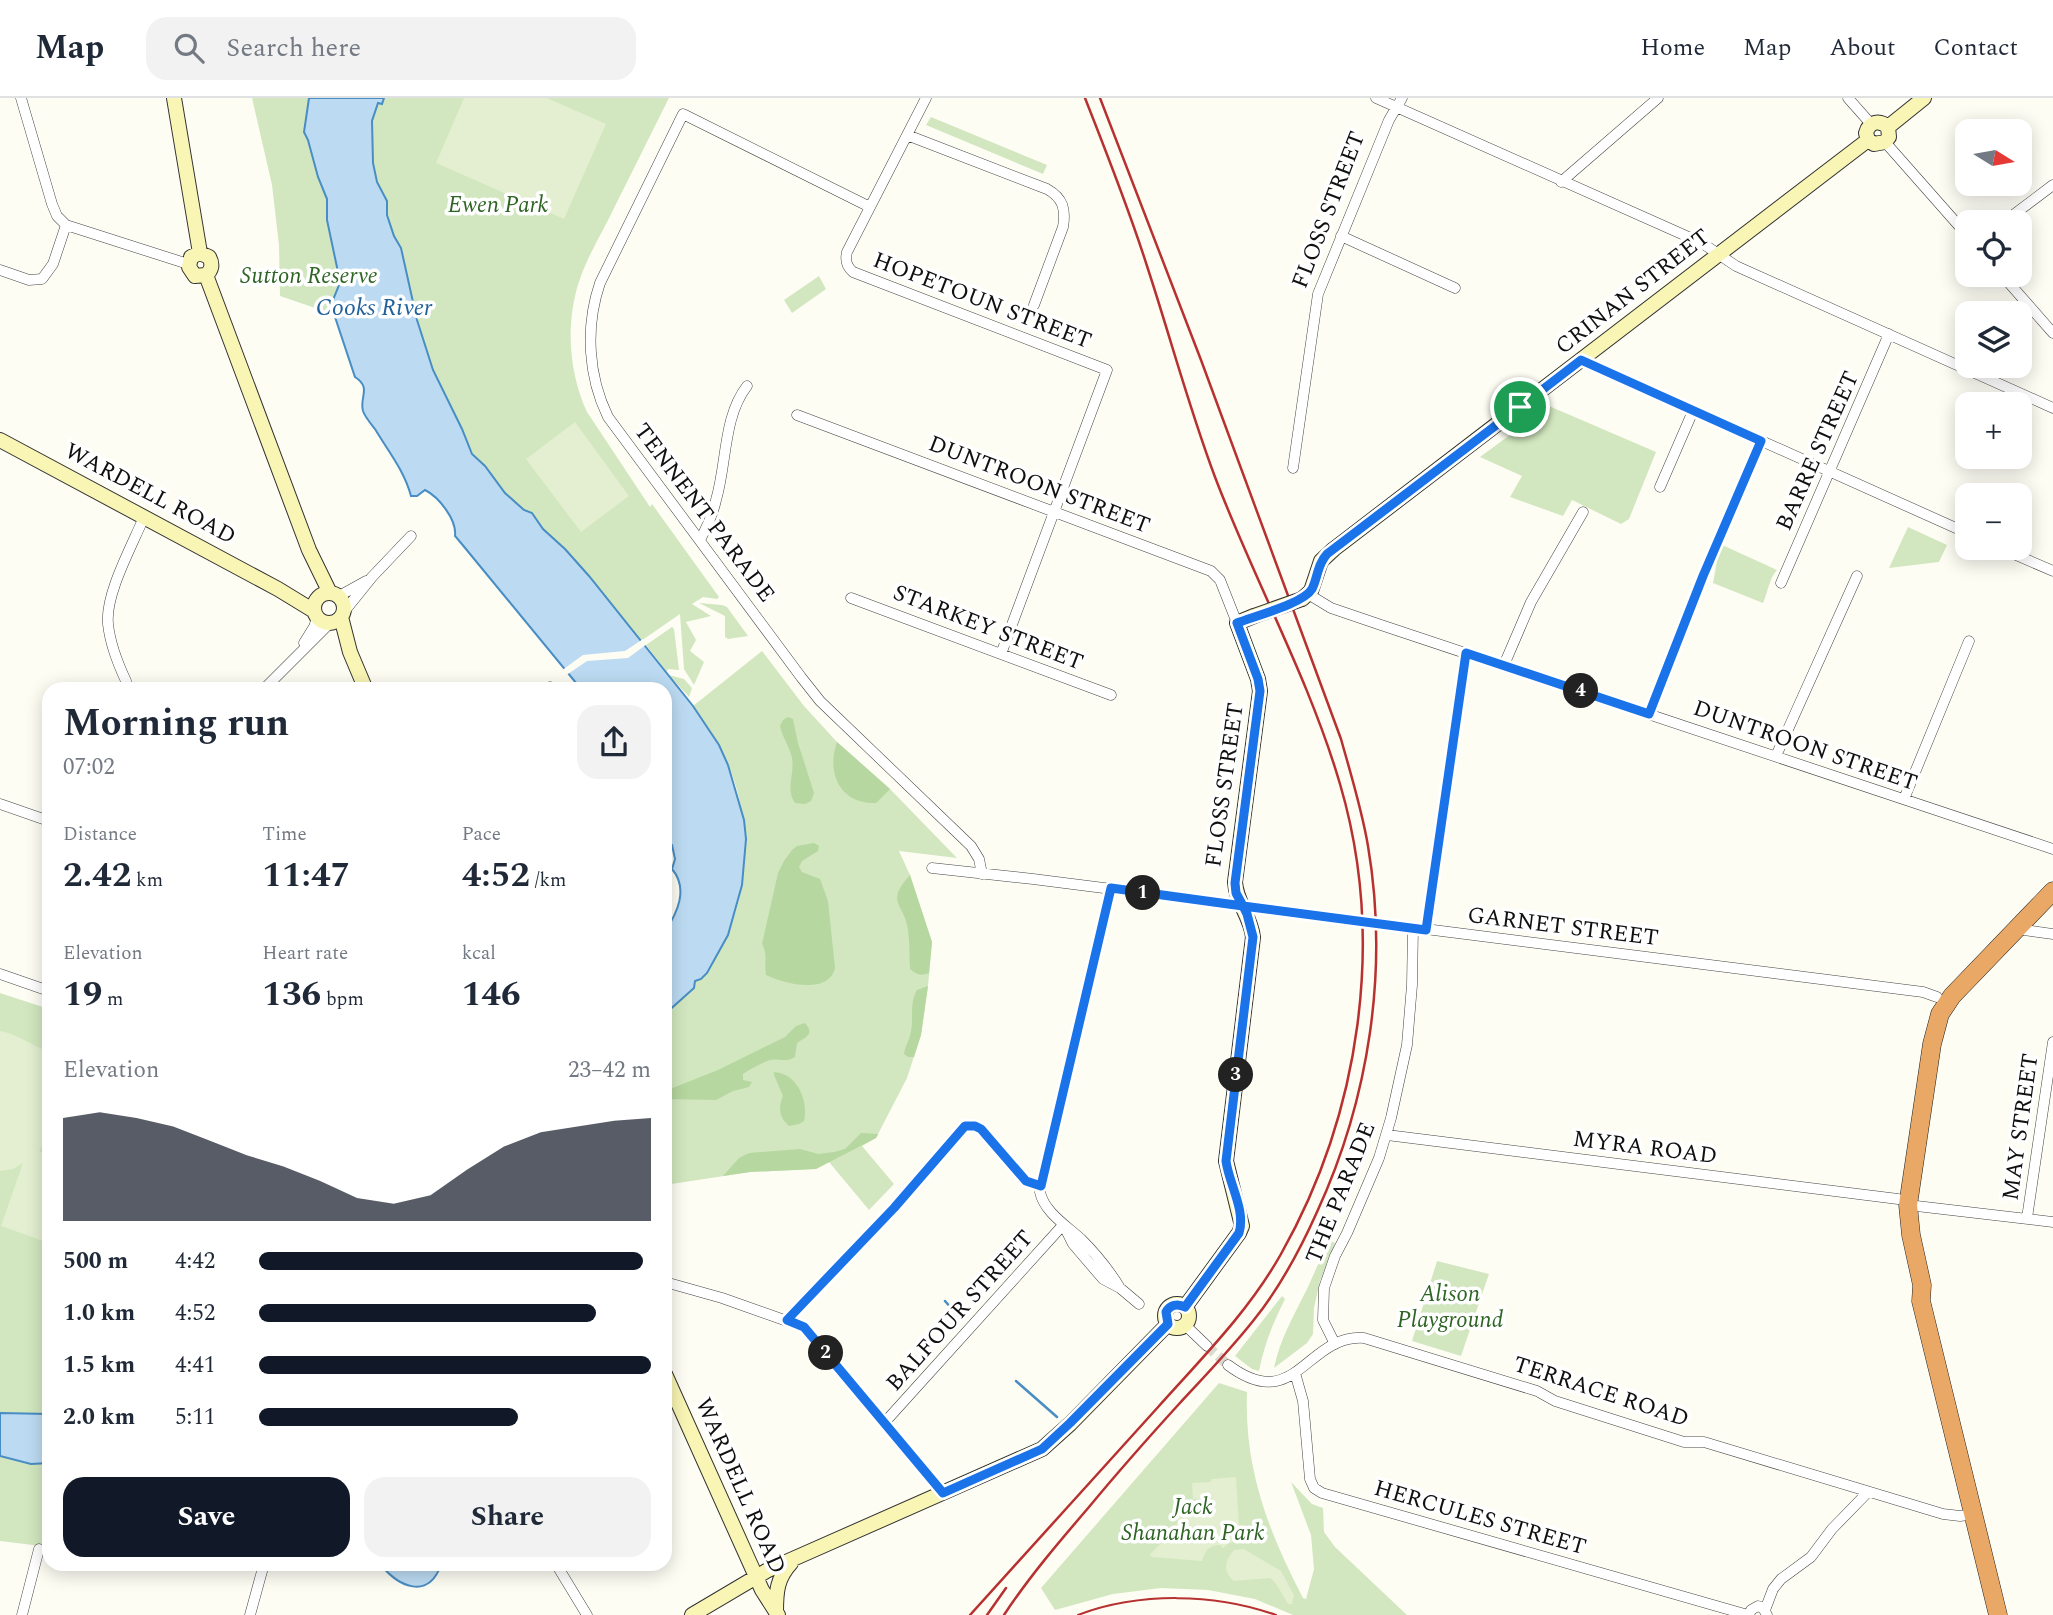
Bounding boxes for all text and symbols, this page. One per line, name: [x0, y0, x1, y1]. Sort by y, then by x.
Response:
search box: [146, 17, 636, 80]
text: Map: [35, 23, 104, 73]
text: Search here: [226, 28, 361, 68]
icon: search: [170, 29, 208, 67]
text: Home: [1640, 30, 1705, 66]
text: Map: [1743, 30, 1791, 66]
text: About: [1829, 30, 1895, 66]
text: Contact: [1933, 30, 2018, 66]
north arrow: [1955, 119, 2032, 196]
map controls: [1955, 119, 2032, 560]
street label: FLOSS STREET: [1283, 126, 1375, 294]
park label: Ewen Park: [448, 188, 549, 223]
button: locate: [1955, 210, 2032, 287]
street label: CRINAN STREET: [1548, 220, 1718, 364]
street label: HOPETOUN STREET: [868, 243, 1096, 359]
park label: Sutton Reserve: [240, 259, 378, 294]
water label: Cooks River: [316, 290, 433, 326]
button: layers: [1955, 301, 2032, 378]
street label: BARRE STREET: [1767, 366, 1869, 536]
pin: [1490, 377, 1550, 437]
icon: arrive: [1501, 388, 1539, 426]
button: +: [1955, 392, 2032, 469]
street label: TENNENT PARADE: [625, 416, 783, 610]
street label: DUNTROON STREET: [923, 427, 1155, 543]
street label: WARDELL ROAD: [58, 434, 242, 554]
button: −: [1955, 483, 2032, 560]
street label: STARKEY STREET: [888, 576, 1088, 680]
pin: 4: [1564, 674, 1598, 708]
text: 4: [1575, 676, 1586, 705]
street label: DUNTROON STREET: [1688, 691, 1922, 801]
text: Morning run: [63, 695, 289, 753]
street label: FLOSS STREET: [1196, 700, 1254, 870]
button: share: [577, 705, 651, 779]
text: 07:02: [63, 750, 115, 785]
text: Distance: [63, 820, 137, 849]
text: Time: [262, 820, 307, 849]
text: Pace: [462, 820, 501, 849]
text: 2.42: [63, 849, 131, 902]
text: 11:47: [262, 849, 350, 902]
text: 4:52: [462, 849, 530, 902]
text: km: [131, 866, 163, 895]
text: /km: [530, 866, 566, 895]
pin: 1: [1126, 876, 1160, 910]
text: 1: [1137, 878, 1148, 907]
street label: GARNET STREET: [1465, 898, 1661, 956]
text: Elevation: [63, 939, 143, 968]
text: Heart rate: [262, 939, 348, 968]
text: kcal: [462, 939, 496, 968]
text: 19: [63, 968, 102, 1021]
text: 136: [262, 968, 321, 1021]
text: 146: [462, 968, 521, 1021]
text: m: [102, 985, 123, 1014]
text: bpm: [321, 985, 364, 1014]
street label: MAY STREET: [1993, 1051, 2049, 1203]
text: Elevation: [63, 1053, 159, 1088]
text: 23–42 m: [568, 1053, 651, 1088]
pin: 3: [1218, 1058, 1254, 1093]
text: 3: [1230, 1060, 1241, 1089]
street label: THE PARADE: [1297, 1117, 1385, 1269]
street label: MYRA ROAD: [1571, 1122, 1719, 1174]
street label: BALFOUR STREET: [878, 1223, 1042, 1399]
text: 500 m: [63, 1244, 128, 1279]
text: 4:42: [175, 1244, 215, 1279]
park label: Alison Playground: [1397, 1277, 1503, 1338]
text: 1.0 km: [63, 1296, 135, 1331]
text: 4:52: [175, 1296, 215, 1331]
pin: 2: [808, 1336, 844, 1370]
text: 2: [820, 1338, 831, 1367]
street label: TERRACE ROAD: [1509, 1347, 1693, 1437]
text: 1.5 km: [63, 1348, 135, 1383]
text: 4:41: [175, 1348, 215, 1383]
street label: WARDELL ROAD: [685, 1392, 795, 1580]
text: 2.0 km: [63, 1400, 135, 1435]
text: 5:11: [175, 1400, 215, 1435]
street label: HERCULES STREET: [1370, 1471, 1590, 1565]
button: Save: [63, 1477, 350, 1557]
button: Share: [364, 1477, 651, 1557]
park label: Jack Shanahan Park: [1122, 1490, 1265, 1551]

